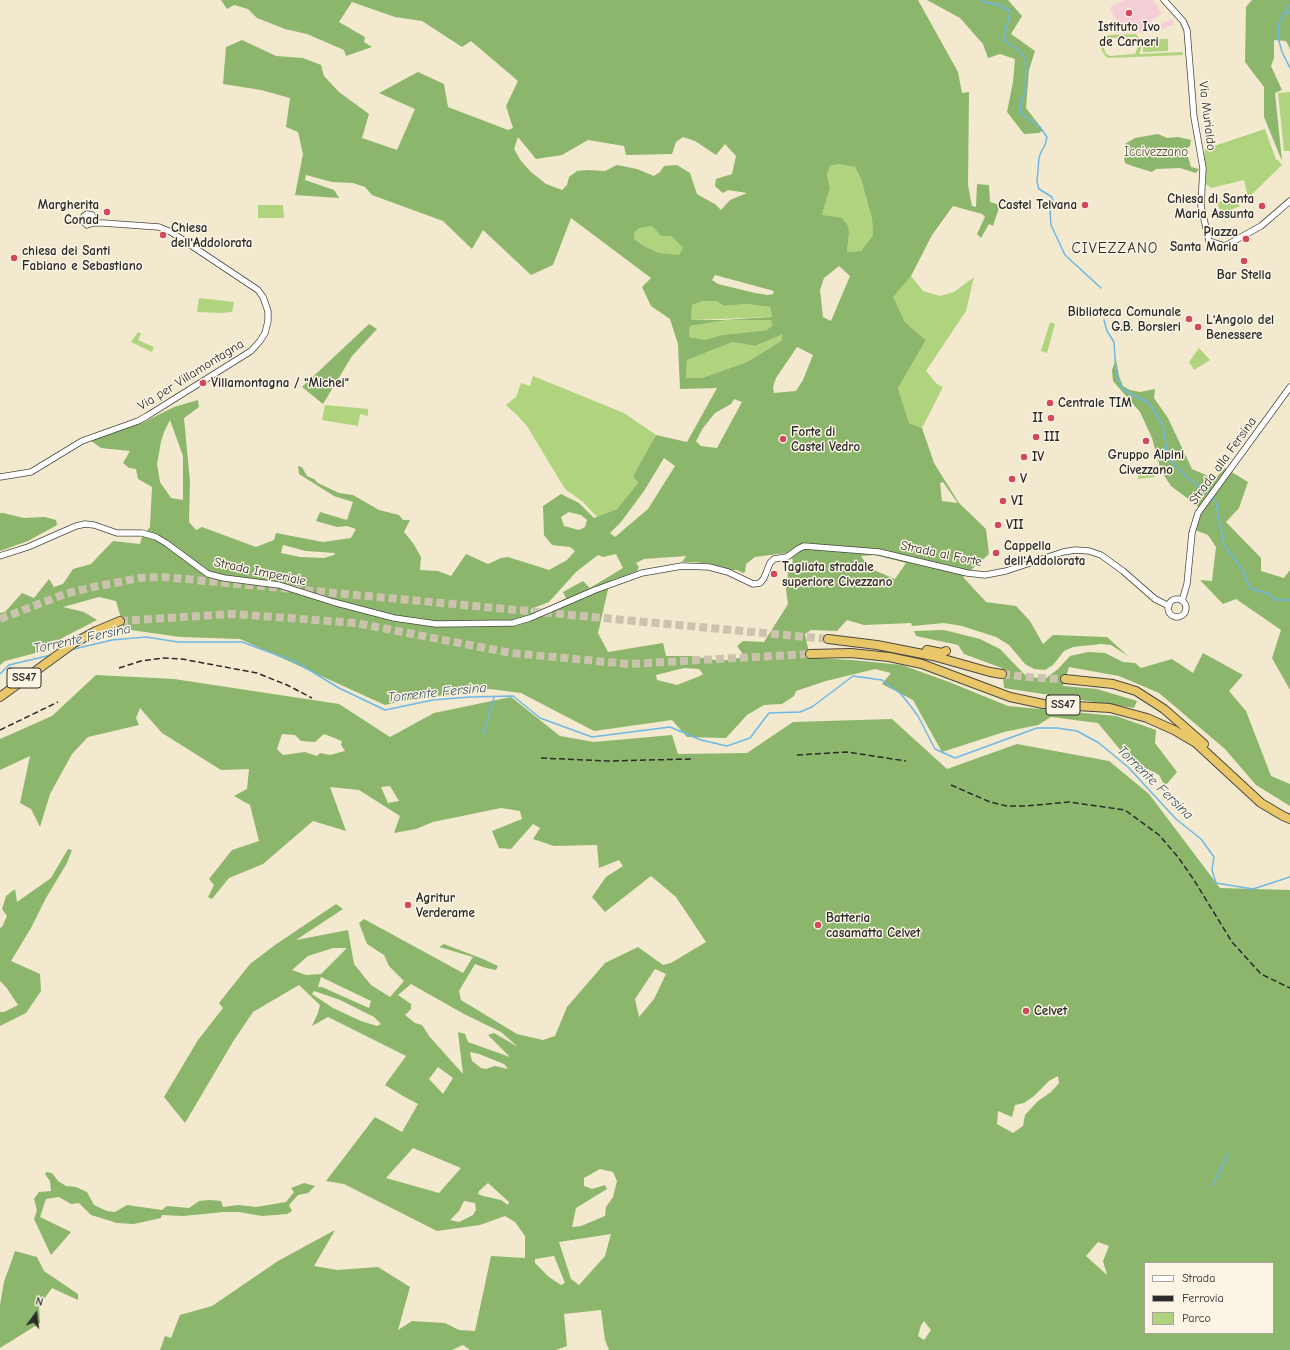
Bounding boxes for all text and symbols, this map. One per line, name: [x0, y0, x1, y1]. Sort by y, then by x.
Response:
marker: Istituto Ivo de Carneri: [1124, 8, 1134, 18]
place label: Istituto Ivo de Carneri: [1098, 19, 1160, 50]
street label: Via Murialdo: [1195, 80, 1219, 152]
park label: Iccivezzano: [1124, 144, 1188, 160]
place label: Chiesa di Santa Maria Assunta: [1167, 191, 1254, 222]
place label: Margherita Conad: [38, 197, 99, 228]
place label: Castel Telvana: [998, 197, 1077, 213]
marker: Castel Telvana: [1080, 200, 1090, 210]
marker: Chiesa di Santa Maria Assunta: [1257, 201, 1267, 211]
marker: Margherita Conad: [102, 207, 112, 217]
place label: Chiesa dell'Addolorata: [171, 220, 252, 251]
place label: Piazza Santa Maria: [1170, 224, 1238, 255]
marker: Chiesa dell'Addolorata: [158, 230, 168, 240]
marker: Piazza Santa Maria: [1241, 234, 1251, 244]
district label: CIVEZZANO: [1072, 240, 1158, 258]
place label: chiesa dei Santi Fabiano e Sebastiano: [22, 243, 142, 274]
marker: chiesa dei Santi Fabiano e Sebastiano: [9, 253, 19, 263]
marker: Bar Stella: [1239, 256, 1249, 266]
place label: Bar Stella: [1217, 267, 1271, 283]
place label: Biblioteca Comunale G.B. Borsieri: [1068, 304, 1181, 335]
place label: L'Angolo del Benessere: [1206, 312, 1274, 343]
marker: Biblioteca Comunale G.B. Borsieri: [1184, 314, 1194, 324]
marker: L'Angolo del Benessere: [1193, 322, 1203, 332]
street label: Via per Villamontagna: [135, 336, 247, 414]
place label: Villamontagna / "Michei": [211, 375, 349, 391]
marker: Villamontagna / "Michei": [198, 378, 208, 388]
place label: Centrale TIM: [1058, 395, 1132, 411]
marker: Centrale TIM: [1045, 398, 1055, 408]
place label: II: [1032, 410, 1043, 426]
marker: II: [1046, 413, 1056, 423]
street label: Strada alla Fersina: [1186, 414, 1260, 508]
place label: Forte di Castel Vedro: [791, 424, 860, 455]
place label: III: [1044, 429, 1060, 445]
marker: III: [1031, 432, 1041, 442]
marker: Forte di Castel Vedro: [778, 434, 788, 444]
marker: Gruppo Alpini Civezzano: [1141, 436, 1151, 446]
place label: Gruppo Alpini Civezzano: [1108, 447, 1184, 478]
place label: IV: [1032, 449, 1044, 465]
marker: IV: [1019, 452, 1029, 462]
place label: V: [1020, 471, 1027, 487]
marker: V: [1007, 474, 1017, 484]
place label: VI: [1011, 493, 1023, 509]
marker: VI: [998, 496, 1008, 506]
place label: VII: [1006, 517, 1024, 533]
marker: VII: [993, 520, 1003, 530]
street label: Strada al Forte: [899, 538, 983, 570]
place label: Cappella dell'Addolorata: [1004, 538, 1085, 569]
marker: Cappella dell'Addolorata: [991, 548, 1001, 558]
street label: Strada Imperiale: [212, 555, 308, 589]
place label: Tagliata stradale superiore Civezzano: [782, 559, 892, 590]
marker: Tagliata stradale superiore Civezzano: [769, 569, 779, 579]
water label: Torrente Fersina: [32, 620, 132, 658]
road number: SS47: [7, 668, 41, 688]
water label: Torrente Fersina: [387, 679, 487, 707]
road number: SS47: [1046, 695, 1080, 715]
water label: Torrente Fersina: [1113, 742, 1197, 824]
place label: Agritur Verderame: [416, 890, 475, 921]
marker: Agritur Verderame: [403, 900, 413, 910]
place label: Batteria casamatta Celvet: [826, 910, 920, 941]
marker: Batteria casamatta Celvet: [813, 920, 823, 930]
place label: Celvet: [1034, 1003, 1067, 1019]
marker: Celvet: [1021, 1006, 1031, 1016]
legend: [1144, 1262, 1274, 1334]
text: Strada: [1182, 1271, 1215, 1285]
text: Ferrovia: [1182, 1291, 1224, 1305]
north arrow: [16, 1294, 56, 1334]
text: N: [34, 1295, 44, 1309]
text: Parco: [1182, 1311, 1211, 1325]

